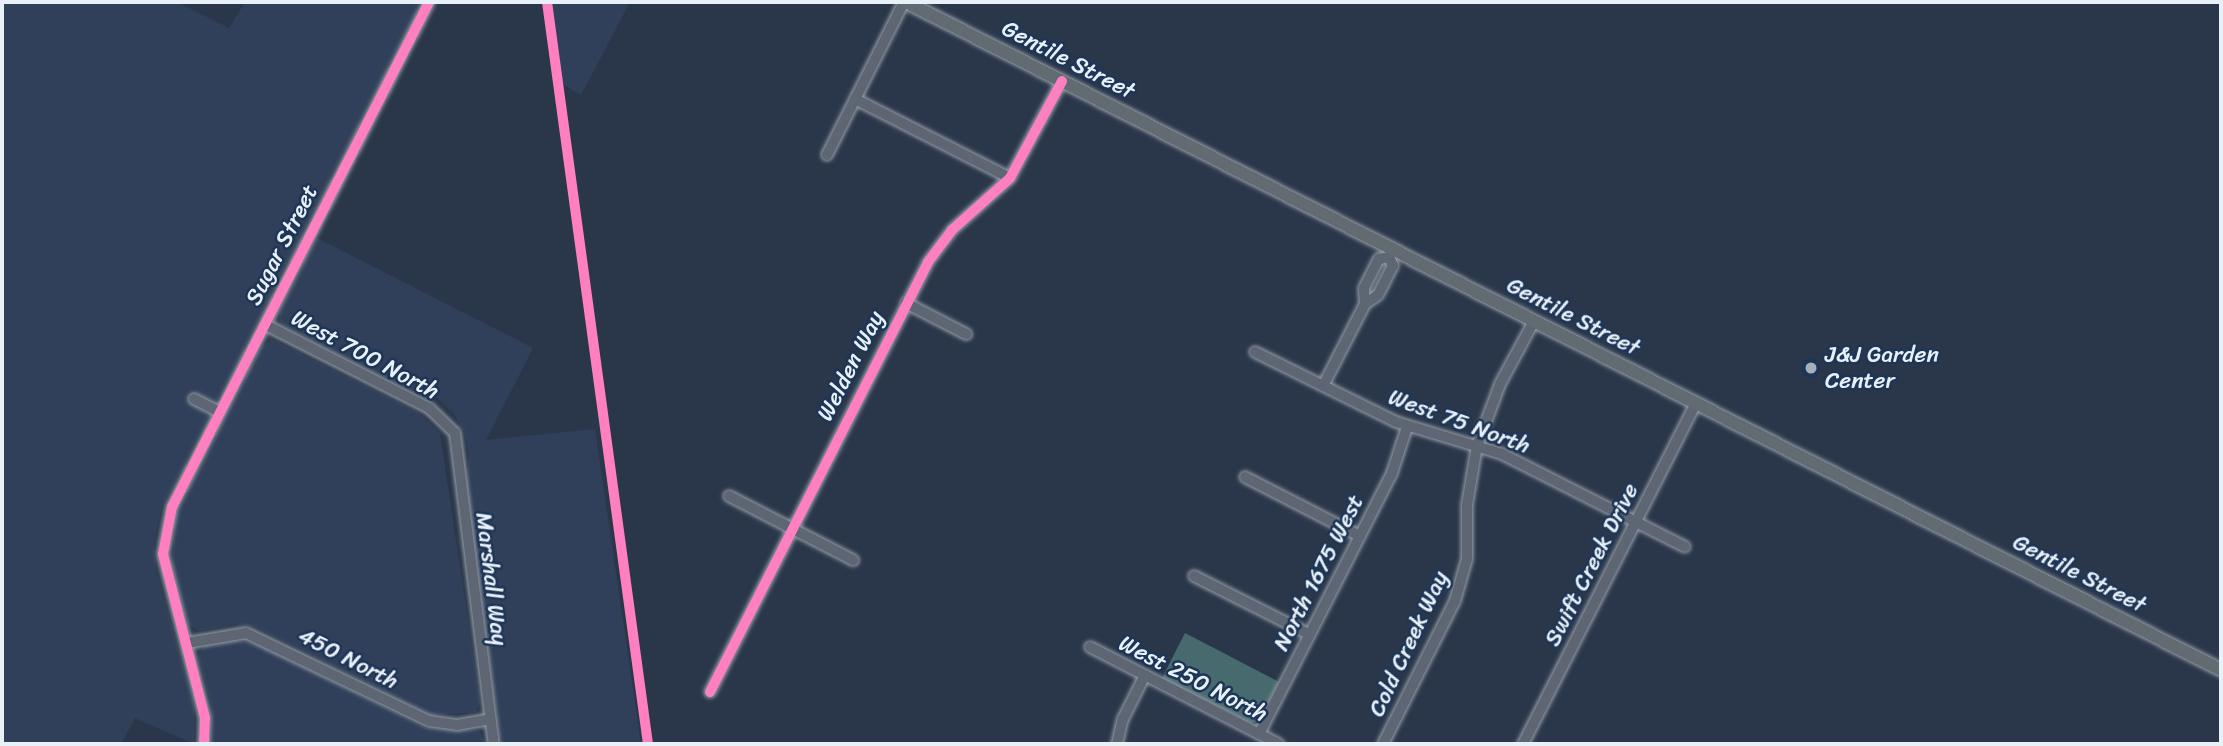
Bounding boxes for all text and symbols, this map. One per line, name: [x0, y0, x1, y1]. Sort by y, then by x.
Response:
street label: Gentile Street: [997, 15, 1139, 105]
street label: Sugar Street: [240, 180, 324, 310]
street label: Gentile Street: [1502, 272, 1644, 362]
street label: West 700 North: [286, 304, 444, 406]
street label: Welden Way: [812, 306, 890, 426]
place label: J&J Garden Center: [1825, 341, 1939, 395]
marker: J&J Garden Center: [1803, 360, 1819, 376]
street label: West 75 North: [1385, 384, 1533, 460]
street label: Swift Creek Drive: [1539, 479, 1645, 651]
street label: North 1675 West: [1268, 490, 1370, 656]
street label: Marshall Way: [469, 511, 513, 647]
street label: Gentile Street: [2008, 529, 2150, 619]
street label: Cold Creek Way: [1363, 567, 1455, 721]
street label: 450 North: [294, 622, 402, 696]
street label: West 250 North: [1114, 630, 1272, 728]

